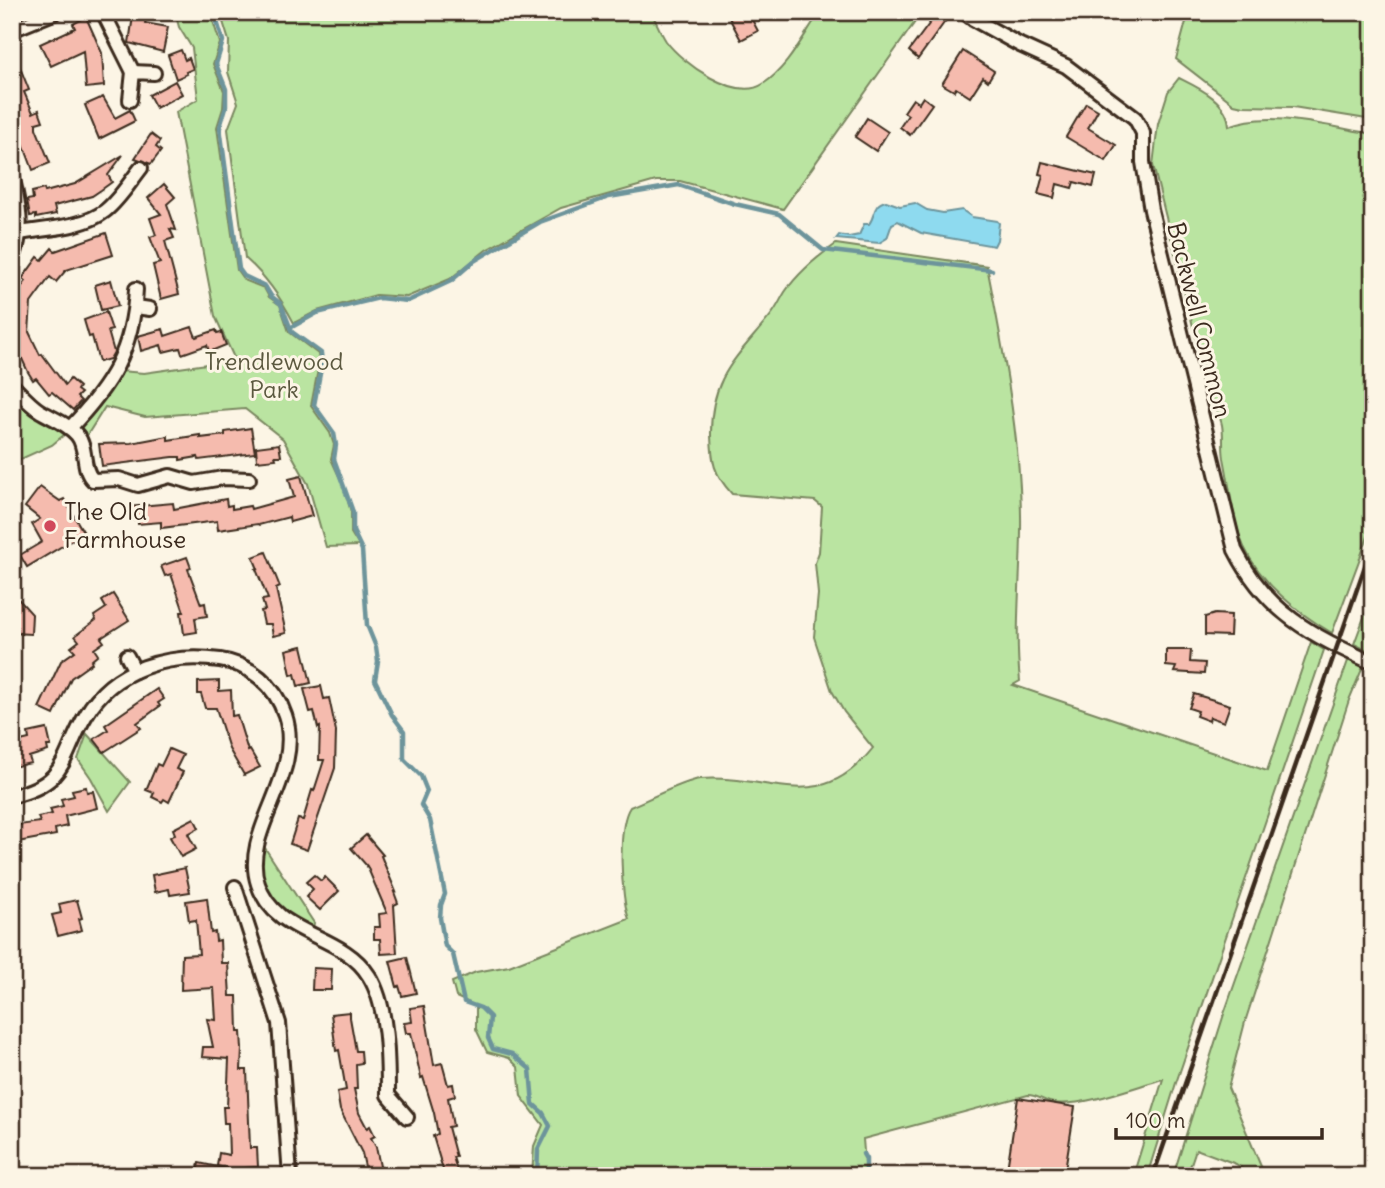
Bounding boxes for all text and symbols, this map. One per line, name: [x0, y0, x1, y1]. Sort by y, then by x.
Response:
street label: Backwell Common: [1161, 219, 1239, 421]
park label: Trendlewood Park: [204, 346, 344, 404]
place label: The Old Farmhouse: [64, 496, 186, 554]
marker: The Old Farmhouse: [42, 518, 58, 534]
scale bar: [1116, 1097, 1322, 1141]
text: 100 m: [1126, 1107, 1185, 1134]

